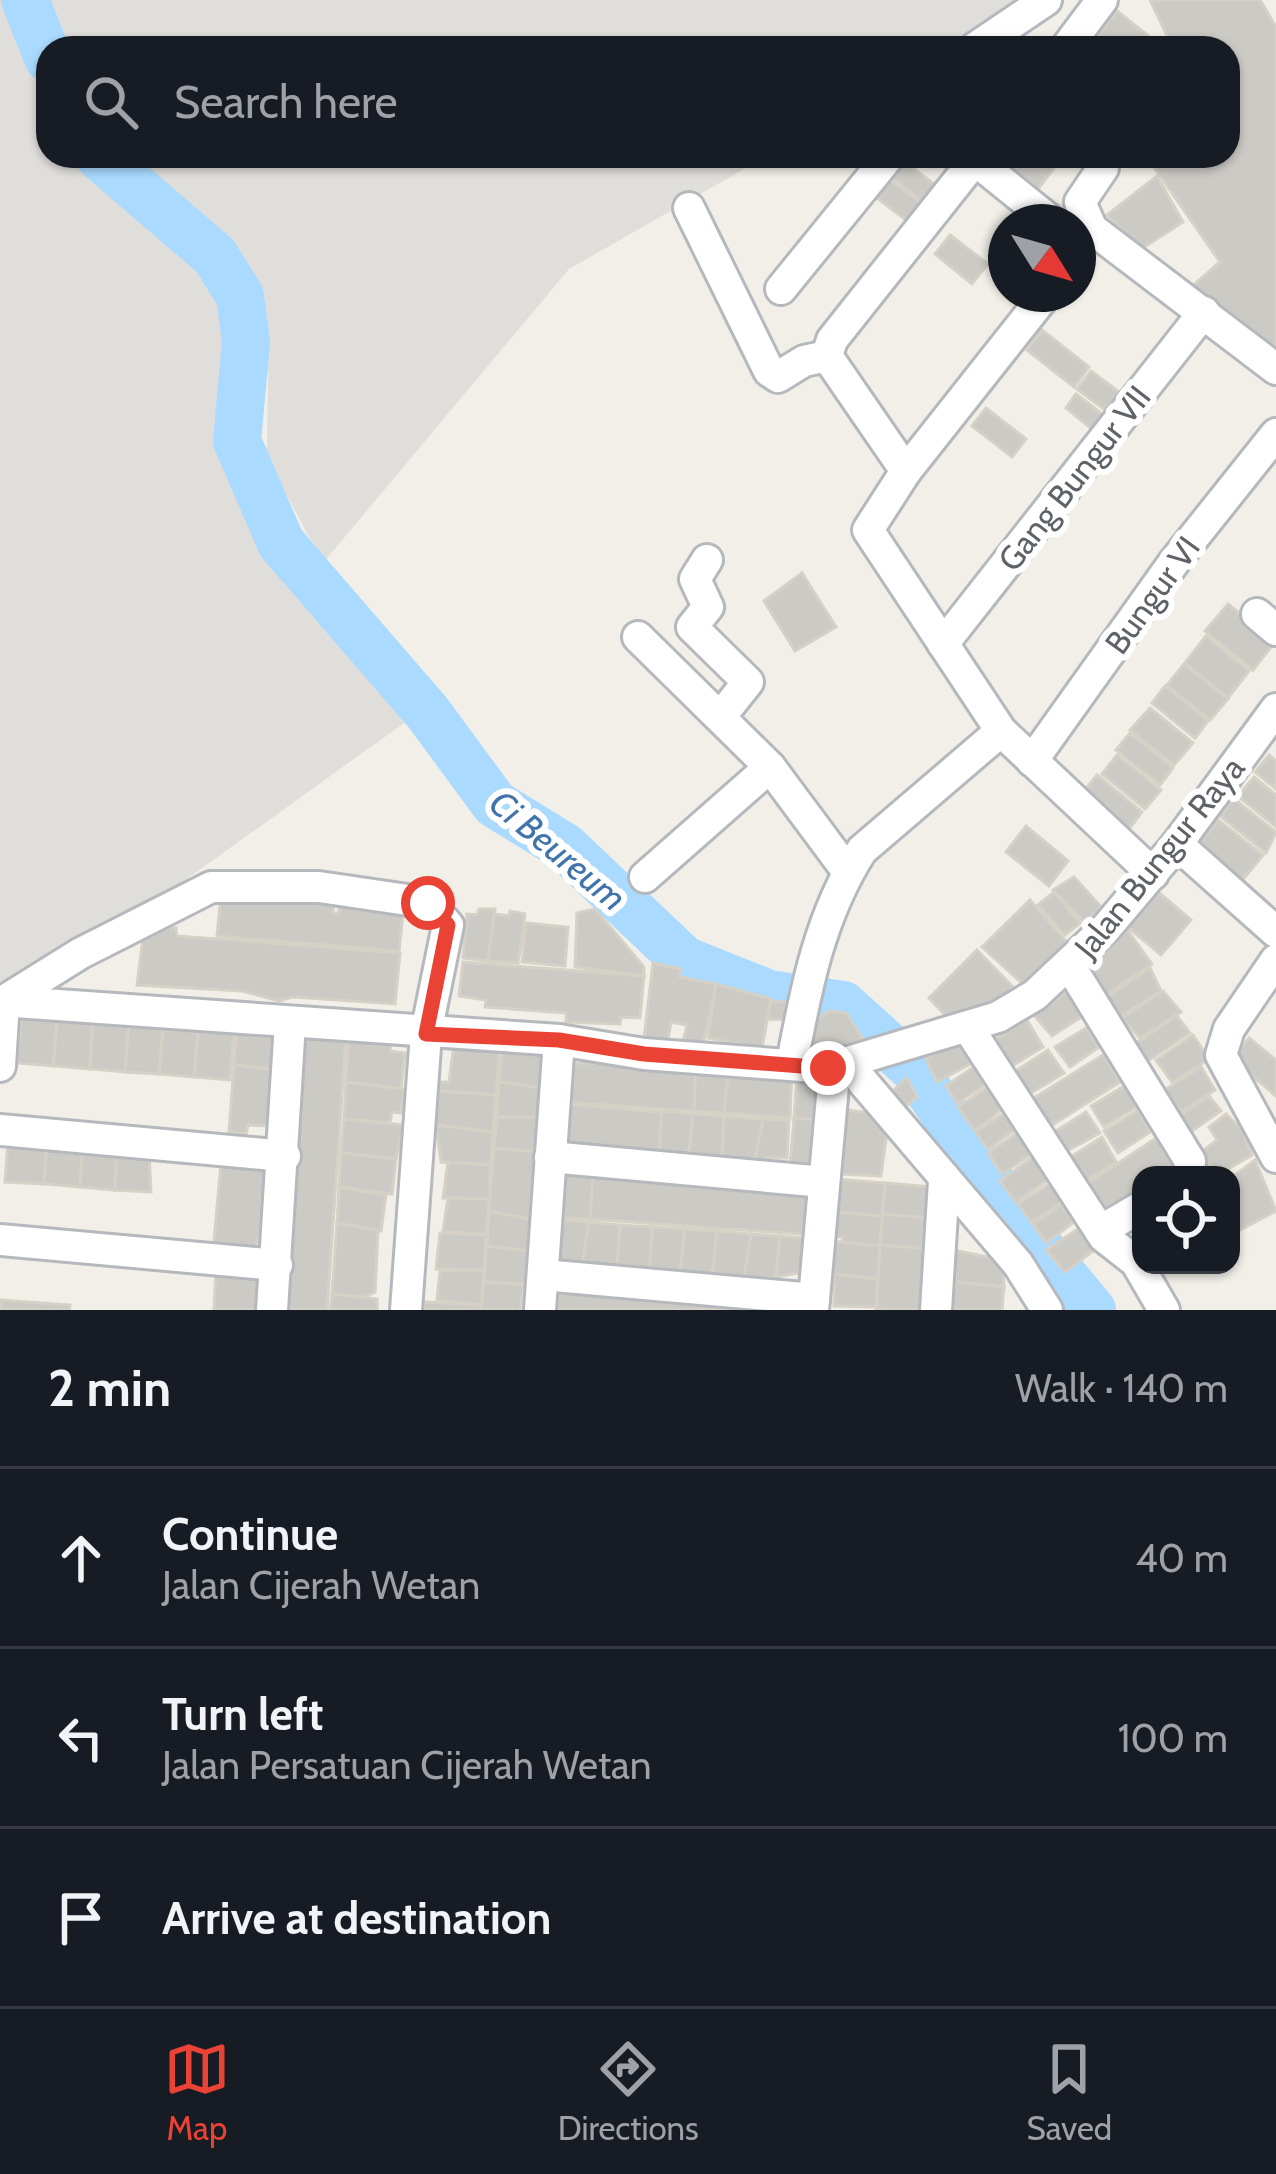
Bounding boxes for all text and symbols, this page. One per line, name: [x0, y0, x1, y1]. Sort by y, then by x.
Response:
search box: [36, 36, 1240, 168]
icon: search: [78, 69, 144, 135]
text: Search here: [174, 75, 398, 129]
north arrow: [988, 204, 1096, 312]
street label: Gang Bungur VII: [989, 377, 1159, 579]
street label: Bungur VI: [1096, 528, 1208, 662]
street label: Jalan Bungur Raya: [1065, 748, 1253, 967]
water label: Ci Beureum: [481, 780, 635, 920]
route start: [401, 876, 455, 930]
route end: [801, 1041, 855, 1095]
map controls: [1132, 1166, 1240, 1274]
button: locate: [1132, 1166, 1240, 1274]
text: 2 min: [48, 1357, 171, 1419]
text: Walk · 140 m: [1015, 1364, 1228, 1412]
text: Continue: [162, 1507, 338, 1561]
icon: ahead: [48, 1525, 114, 1591]
text: 40 m: [1135, 1534, 1228, 1582]
text: Jalan Cijerah Wetan: [162, 1561, 480, 1609]
text: Turn left: [162, 1687, 324, 1741]
icon: left: [48, 1705, 114, 1771]
text: 100 m: [1118, 1714, 1228, 1762]
text: Jalan Persatuan Cijerah Wetan: [162, 1741, 652, 1789]
icon: arrive: [48, 1885, 114, 1951]
text: Arrive at destination: [162, 1891, 551, 1945]
tab: Map: [164, 2036, 230, 2148]
tab: Directions: [558, 2036, 699, 2148]
tab: Saved: [1026, 2036, 1112, 2148]

